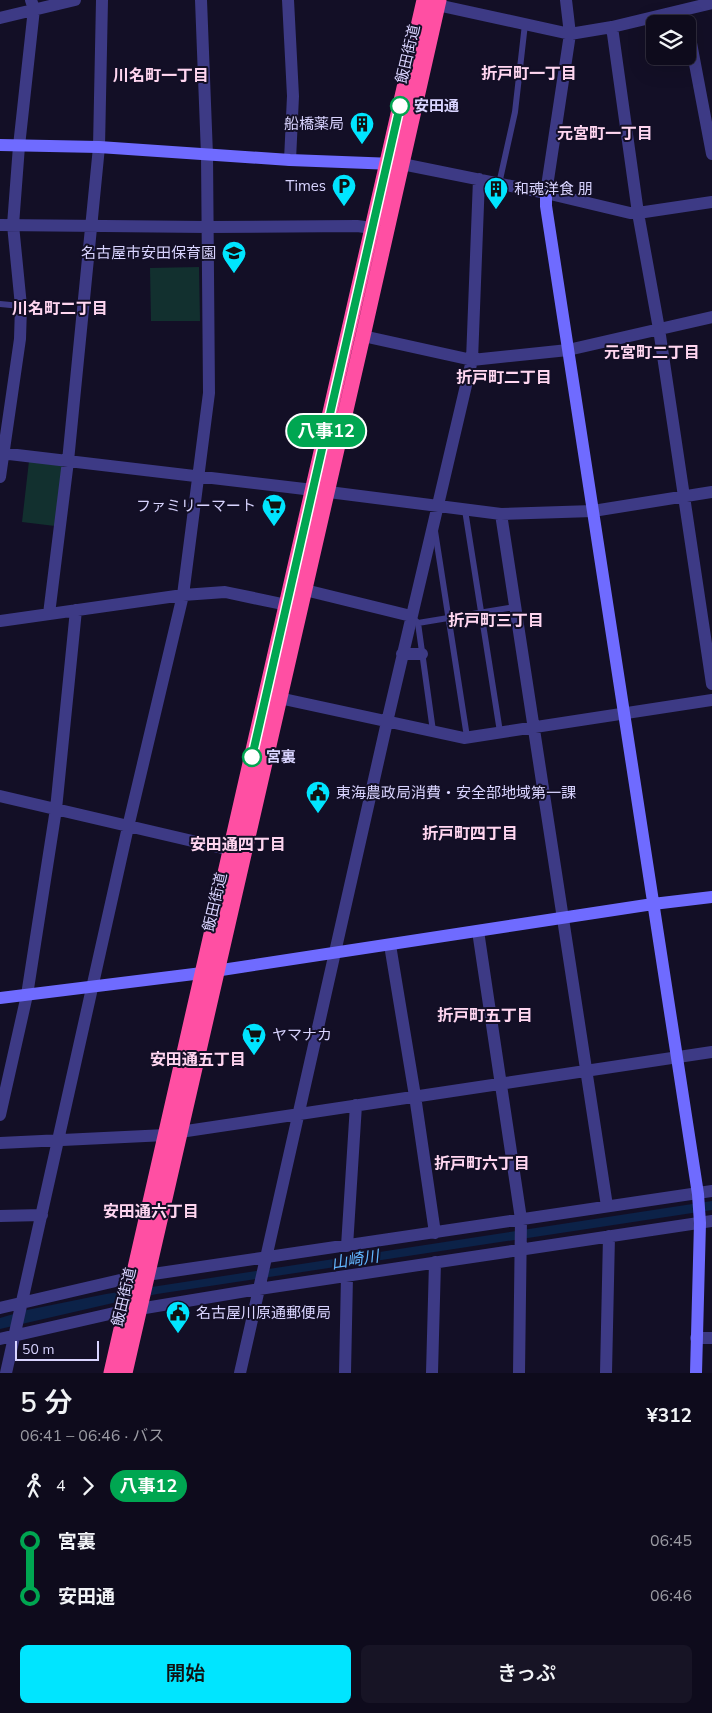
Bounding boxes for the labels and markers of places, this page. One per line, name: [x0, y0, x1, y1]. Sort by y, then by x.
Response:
marker: 安田通: [390, 96, 410, 116]
place label: 安田通: [414, 96, 459, 116]
building icon: 船橋薬局: [349, 111, 375, 145]
place label: 船橋薬局: [284, 114, 344, 134]
parking icon: Times: [331, 173, 357, 207]
place label: Times: [285, 176, 326, 196]
building icon: 和魂洋食 朋: [483, 176, 509, 210]
place label: 和魂洋食 朋: [514, 179, 593, 199]
school or university icon: 名古屋市安田保育園: [221, 240, 247, 274]
place label: 名古屋市安田保育園: [81, 243, 216, 263]
supermarket icon: ファミリーマート: [261, 493, 287, 527]
place label: ファミリーマート: [136, 496, 256, 516]
marker: 宮裏: [242, 747, 262, 767]
place label: 宮裏: [266, 747, 296, 767]
public building icon: 東海農政局消費・安全部地域第一課: [305, 780, 331, 814]
place label: 東海農政局消費・安全部地域第一課: [336, 783, 576, 803]
supermarket icon: ヤマナカ: [241, 1022, 267, 1056]
place label: ヤマナカ: [272, 1025, 332, 1045]
public building icon: 名古屋川原通郵便局: [165, 1300, 191, 1334]
place label: 名古屋川原通郵便局: [196, 1303, 331, 1323]

